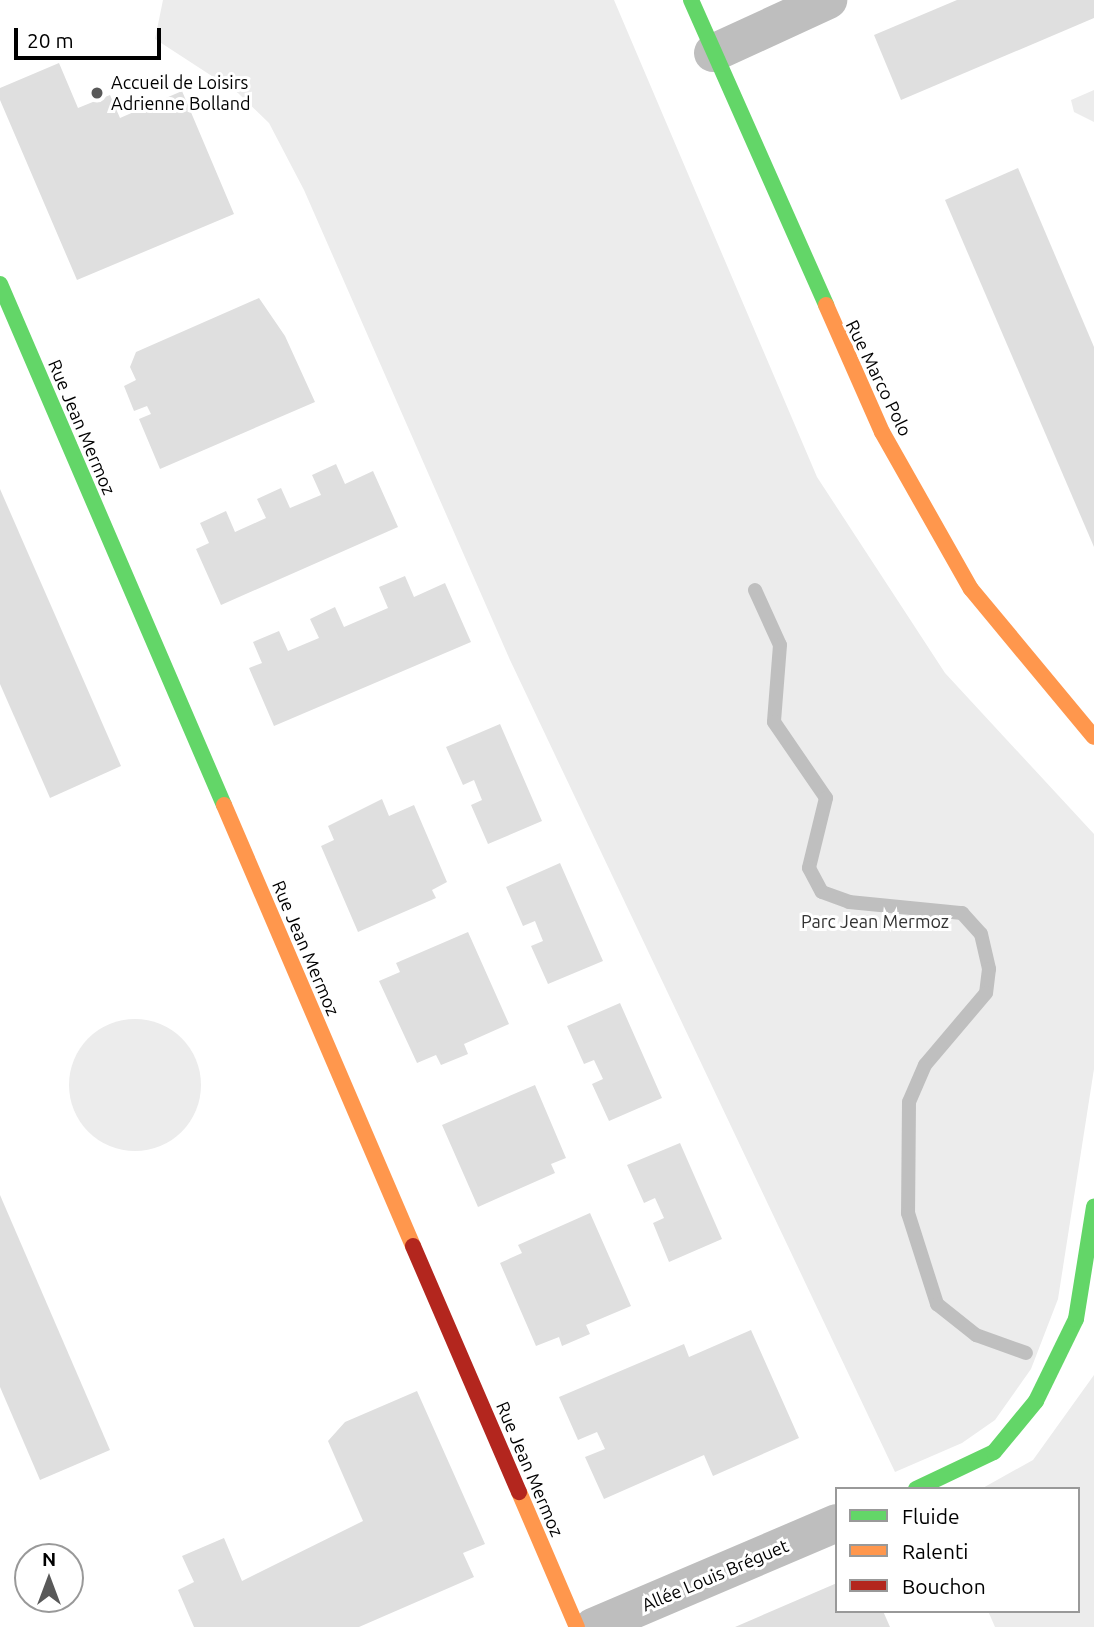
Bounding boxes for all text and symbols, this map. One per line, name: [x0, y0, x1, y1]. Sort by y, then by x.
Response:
scale bar: [18, 14, 164, 58]
text: 20 m: [27, 28, 74, 52]
place label: Accueil de Loisirs Adrienne Bolland: [111, 72, 250, 114]
marker: Accueil de Loisirs Adrienne Bolland: [89, 85, 105, 101]
street label: Rue Marco Polo: [842, 316, 916, 440]
street label: Rue Jean Mermoz: [44, 356, 120, 498]
street label: Rue Jean Mermoz: [268, 877, 344, 1019]
park label: Parc Jean Mermoz: [801, 910, 949, 932]
street label: Rue Jean Mermoz: [492, 1398, 568, 1540]
legend: [835, 1487, 1080, 1613]
text: Fluide: [902, 1504, 960, 1528]
street label: Allée Louis Bréguet: [638, 1534, 792, 1616]
text: Ralenti: [902, 1539, 968, 1563]
north arrow: [14, 1543, 84, 1613]
text: N: [42, 1548, 56, 1570]
text: Bouchon: [902, 1574, 986, 1598]

